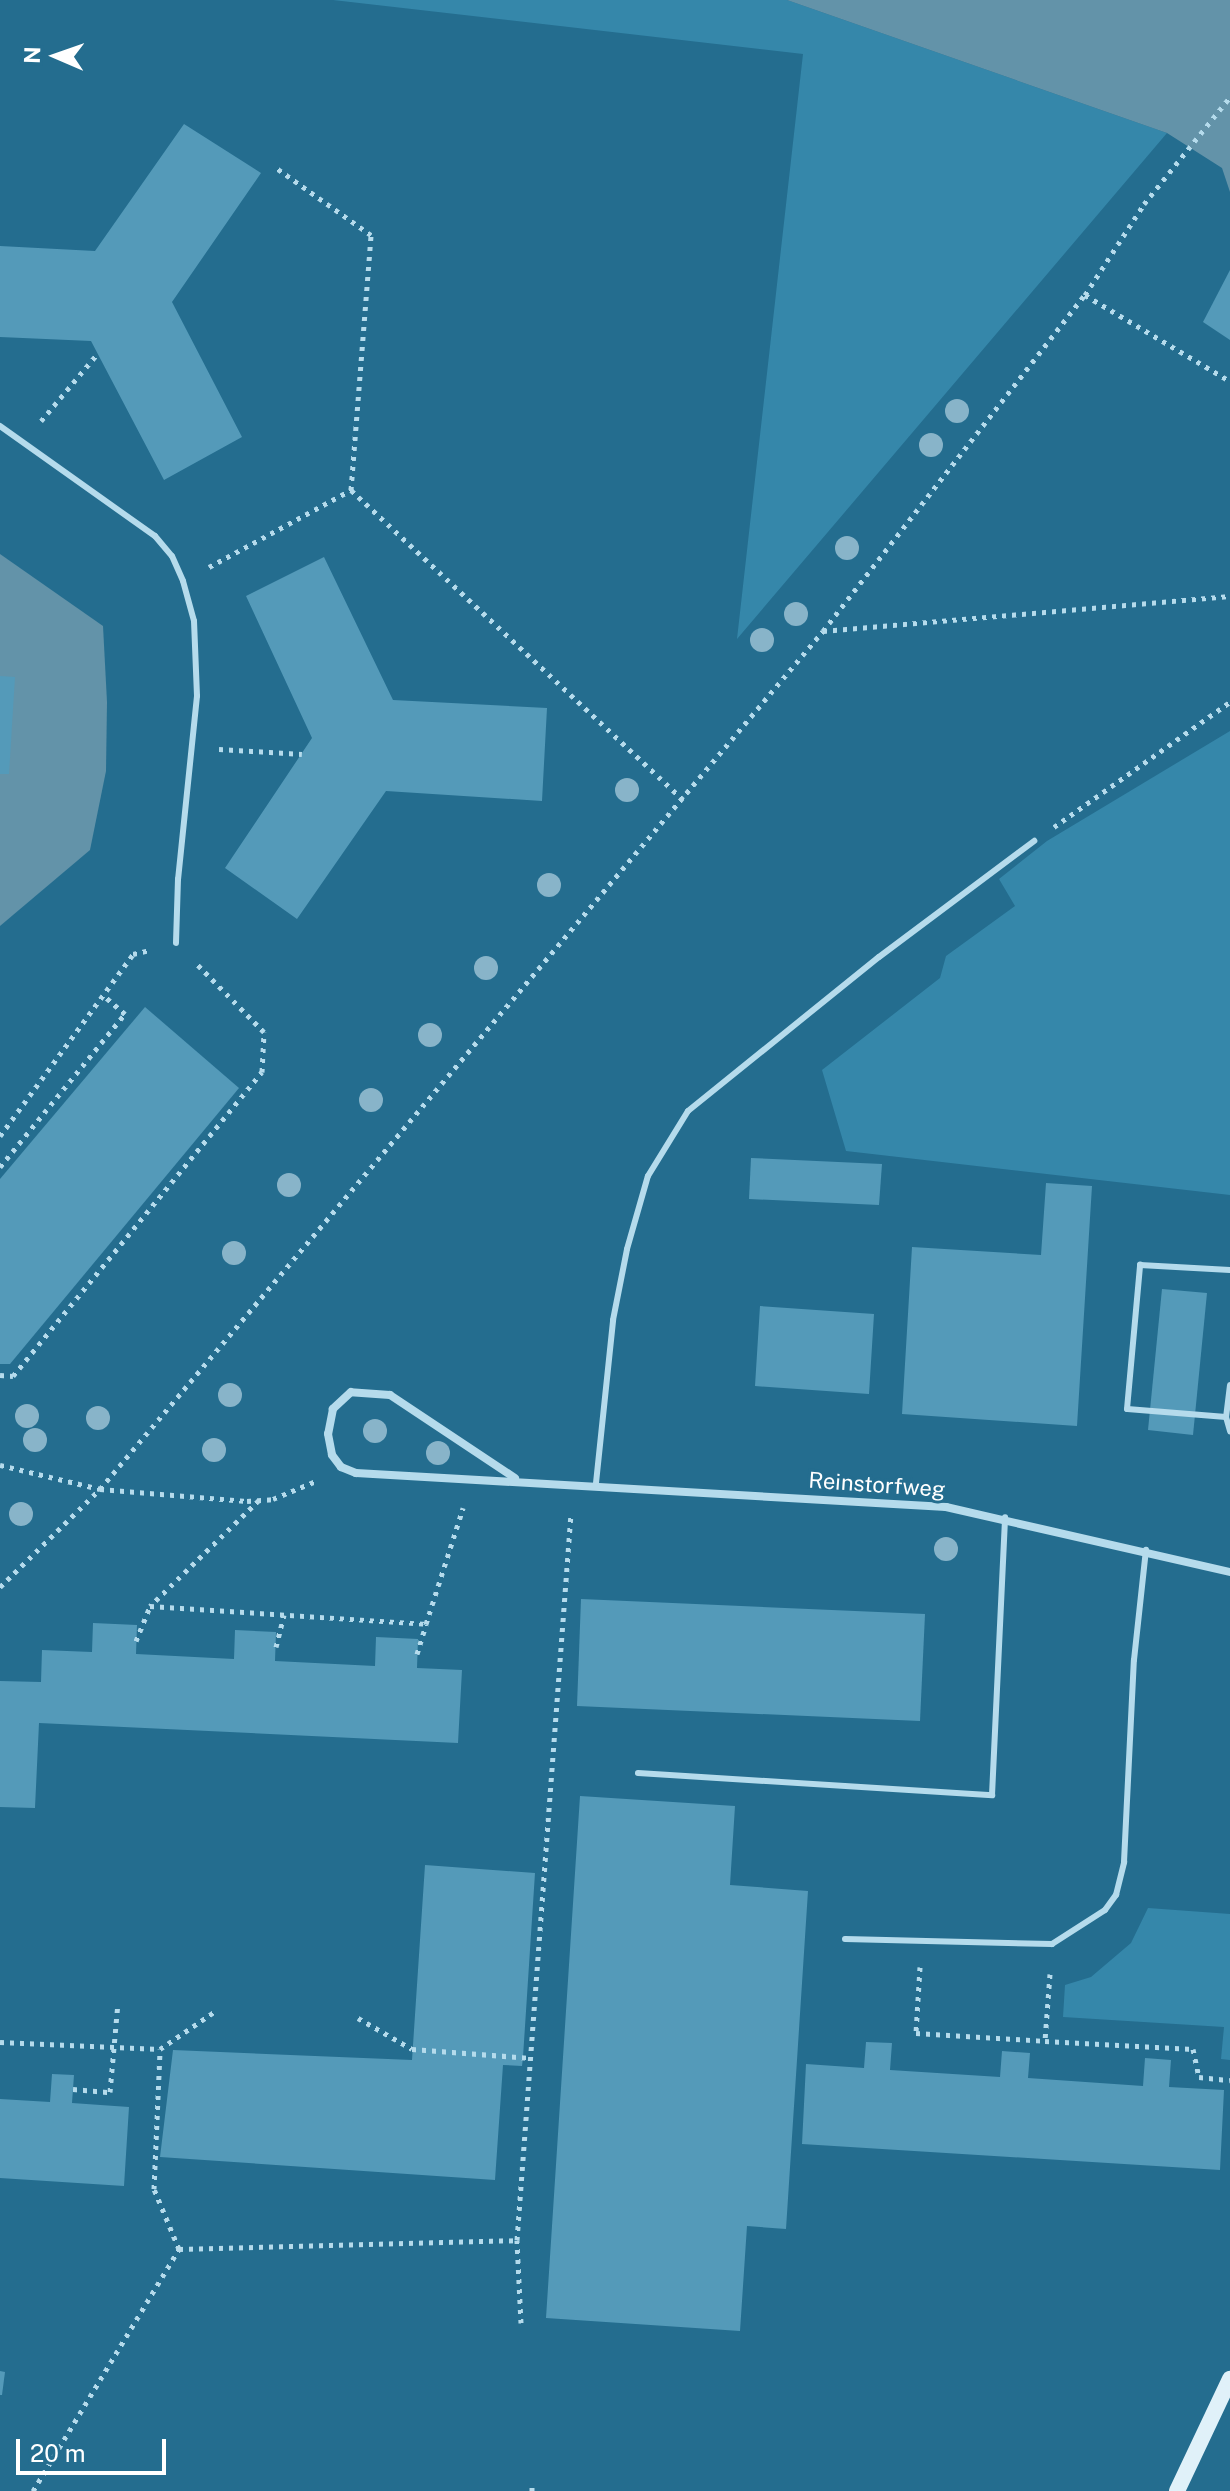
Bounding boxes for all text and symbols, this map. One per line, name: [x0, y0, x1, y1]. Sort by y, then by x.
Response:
north arrow: [16, 16, 96, 96]
text: N: [19, 46, 45, 64]
street label: Reinstorfweg: [808, 1467, 946, 1503]
scale bar: [20, 2423, 170, 2473]
text: 20 m: [30, 2439, 86, 2467]

